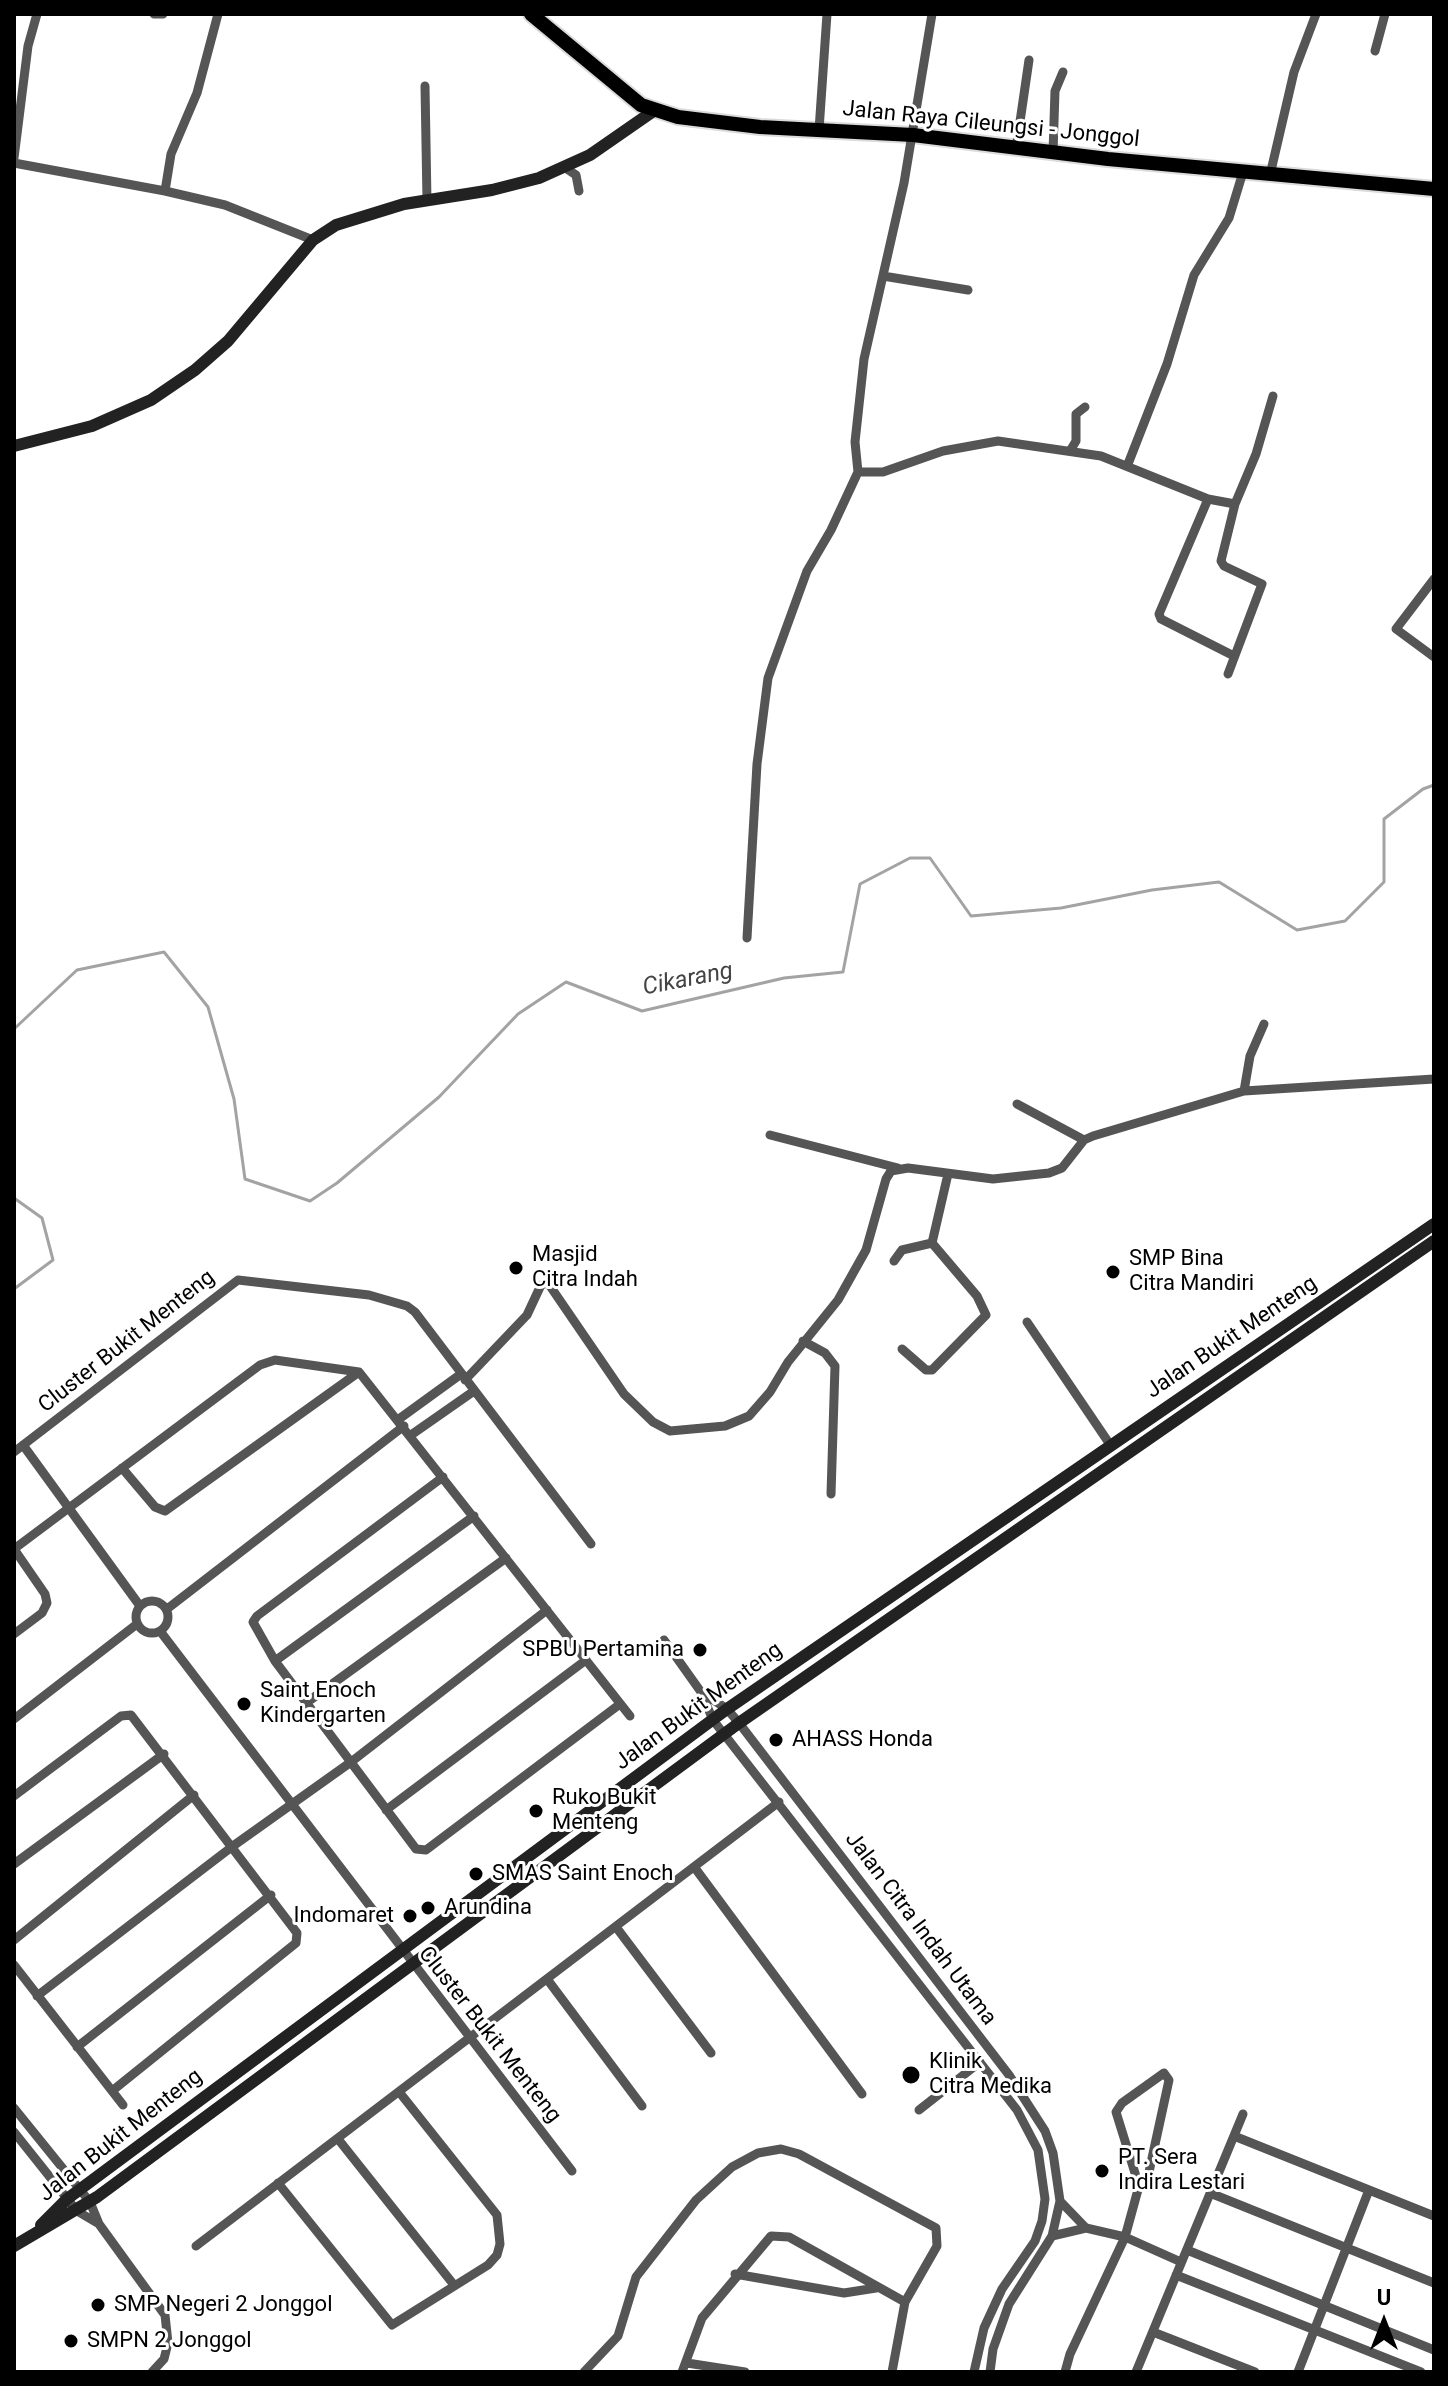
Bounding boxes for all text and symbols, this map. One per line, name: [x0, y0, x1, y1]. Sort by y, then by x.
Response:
street label: Jalan Raya Cileungsi - Jonggol: [841, 96, 1141, 154]
water label: Cikarang: [640, 957, 736, 1003]
place label: Masjid Citra Indah: [532, 1242, 638, 1294]
place label: SMP Bina Citra Mandiri: [1129, 1246, 1254, 1298]
marker: Masjid Citra Indah: [507, 1259, 525, 1277]
marker: SMP Bina Citra Mandiri: [1104, 1263, 1122, 1281]
street label: Cluster Bukit Menteng: [34, 1265, 220, 1419]
street label: Jalan Bukit Menteng: [1142, 1271, 1322, 1405]
place label: SPBU Pertamina: [522, 1637, 684, 1663]
street label: Jalan Bukit Menteng: [610, 1637, 788, 1777]
marker: SPBU Pertamina: [691, 1641, 709, 1659]
place label: Saint Enoch Kindergarten: [260, 1678, 386, 1730]
marker: Saint Enoch Kindergarten: [235, 1695, 253, 1713]
place label: AHASS Honda: [792, 1727, 933, 1753]
marker: AHASS Honda: [767, 1731, 785, 1749]
place label: Ruko Bukit Menteng: [552, 1785, 656, 1836]
marker: Ruko Bukit Menteng: [527, 1802, 545, 1820]
street label: Jalan Citra Indah Utama: [839, 1827, 1001, 2031]
place label: SMAS Saint Enoch: [492, 1861, 673, 1887]
marker: SMAS Saint Enoch: [467, 1865, 485, 1883]
place label: Arundina: [444, 1895, 532, 1921]
marker: Arundina: [419, 1899, 437, 1917]
place label: Indomaret: [294, 1903, 394, 1929]
marker: Indomaret: [401, 1907, 419, 1925]
street label: Cluster Bukit Menteng: [412, 1942, 566, 2128]
place label: Klinik Citra Medika: [929, 2049, 1052, 2100]
street label: Jalan Bukit Menteng: [34, 2064, 208, 2208]
marker: Klinik Citra Medika: [900, 2064, 922, 2086]
place label: PT. Sera Indira Lestari: [1118, 2145, 1245, 2196]
marker: PT. Sera Indira Lestari: [1093, 2162, 1111, 2180]
north arrow: [1344, 2282, 1424, 2362]
text: U: [1377, 2285, 1391, 2310]
place label: SMP Negeri 2 Jonggol: [114, 2292, 333, 2318]
marker: SMP Negeri 2 Jonggol: [89, 2296, 107, 2314]
place label: SMPN 2 Jonggol: [87, 2328, 252, 2354]
marker: SMPN 2 Jonggol: [62, 2332, 80, 2350]

